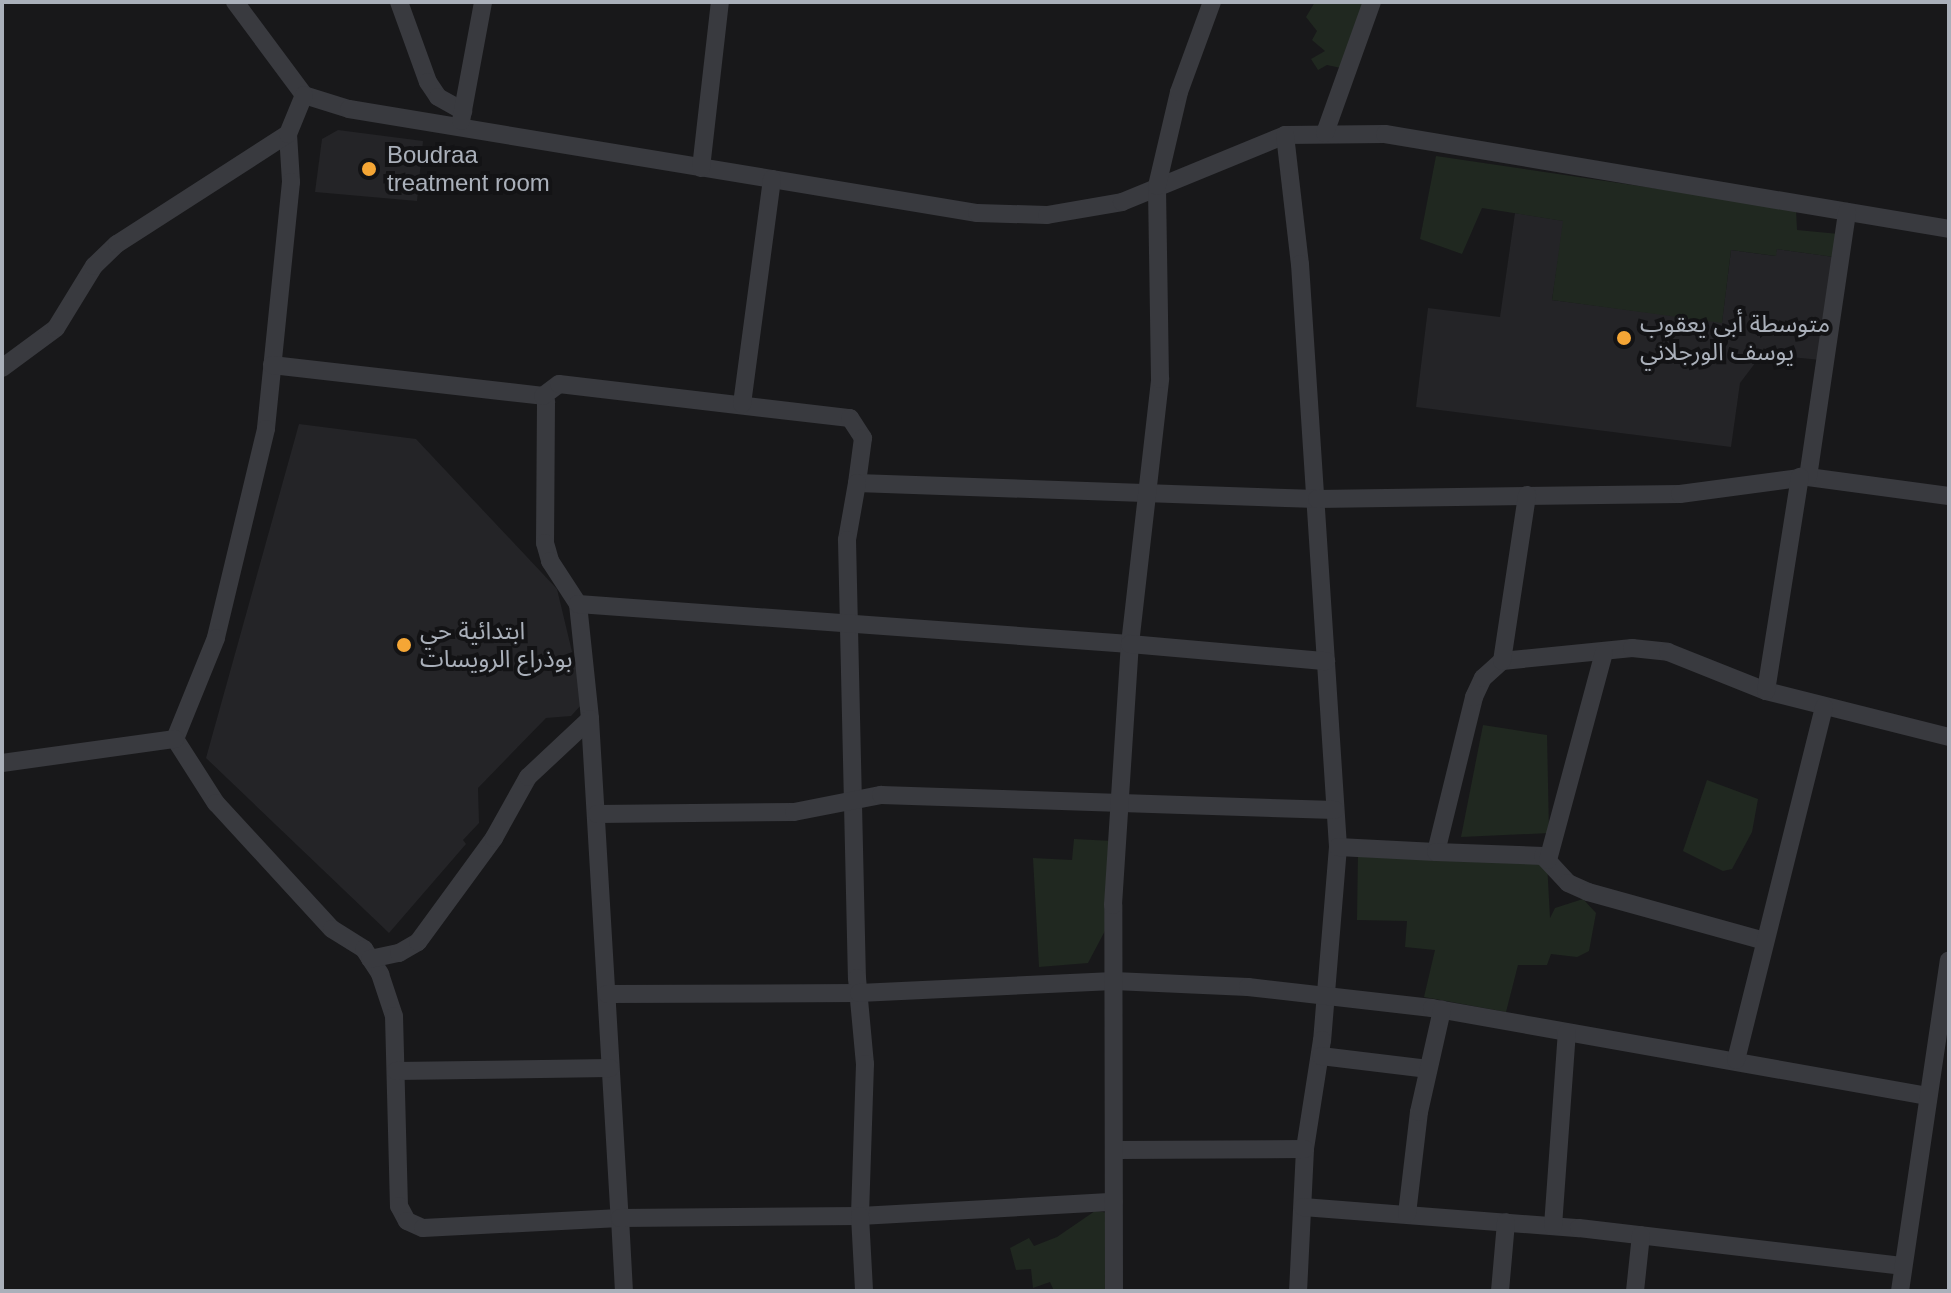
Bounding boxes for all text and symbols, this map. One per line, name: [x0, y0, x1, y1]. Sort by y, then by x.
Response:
place label: Boudraa treatment room: [387, 141, 550, 197]
marker: Boudraa treatment room: [358, 158, 380, 180]
place label: متوسطة أبي يعقوب يوسف الورجلاني: [1640, 310, 1830, 366]
marker: متوسطة أبي يعقوب يوسف الورجلاني: [1615, 329, 1633, 347]
place label: ابتدائية حي بوذراع الرويسات: [420, 617, 573, 673]
marker: ابتدائية حي بوذراع الرويسات: [395, 636, 413, 654]

